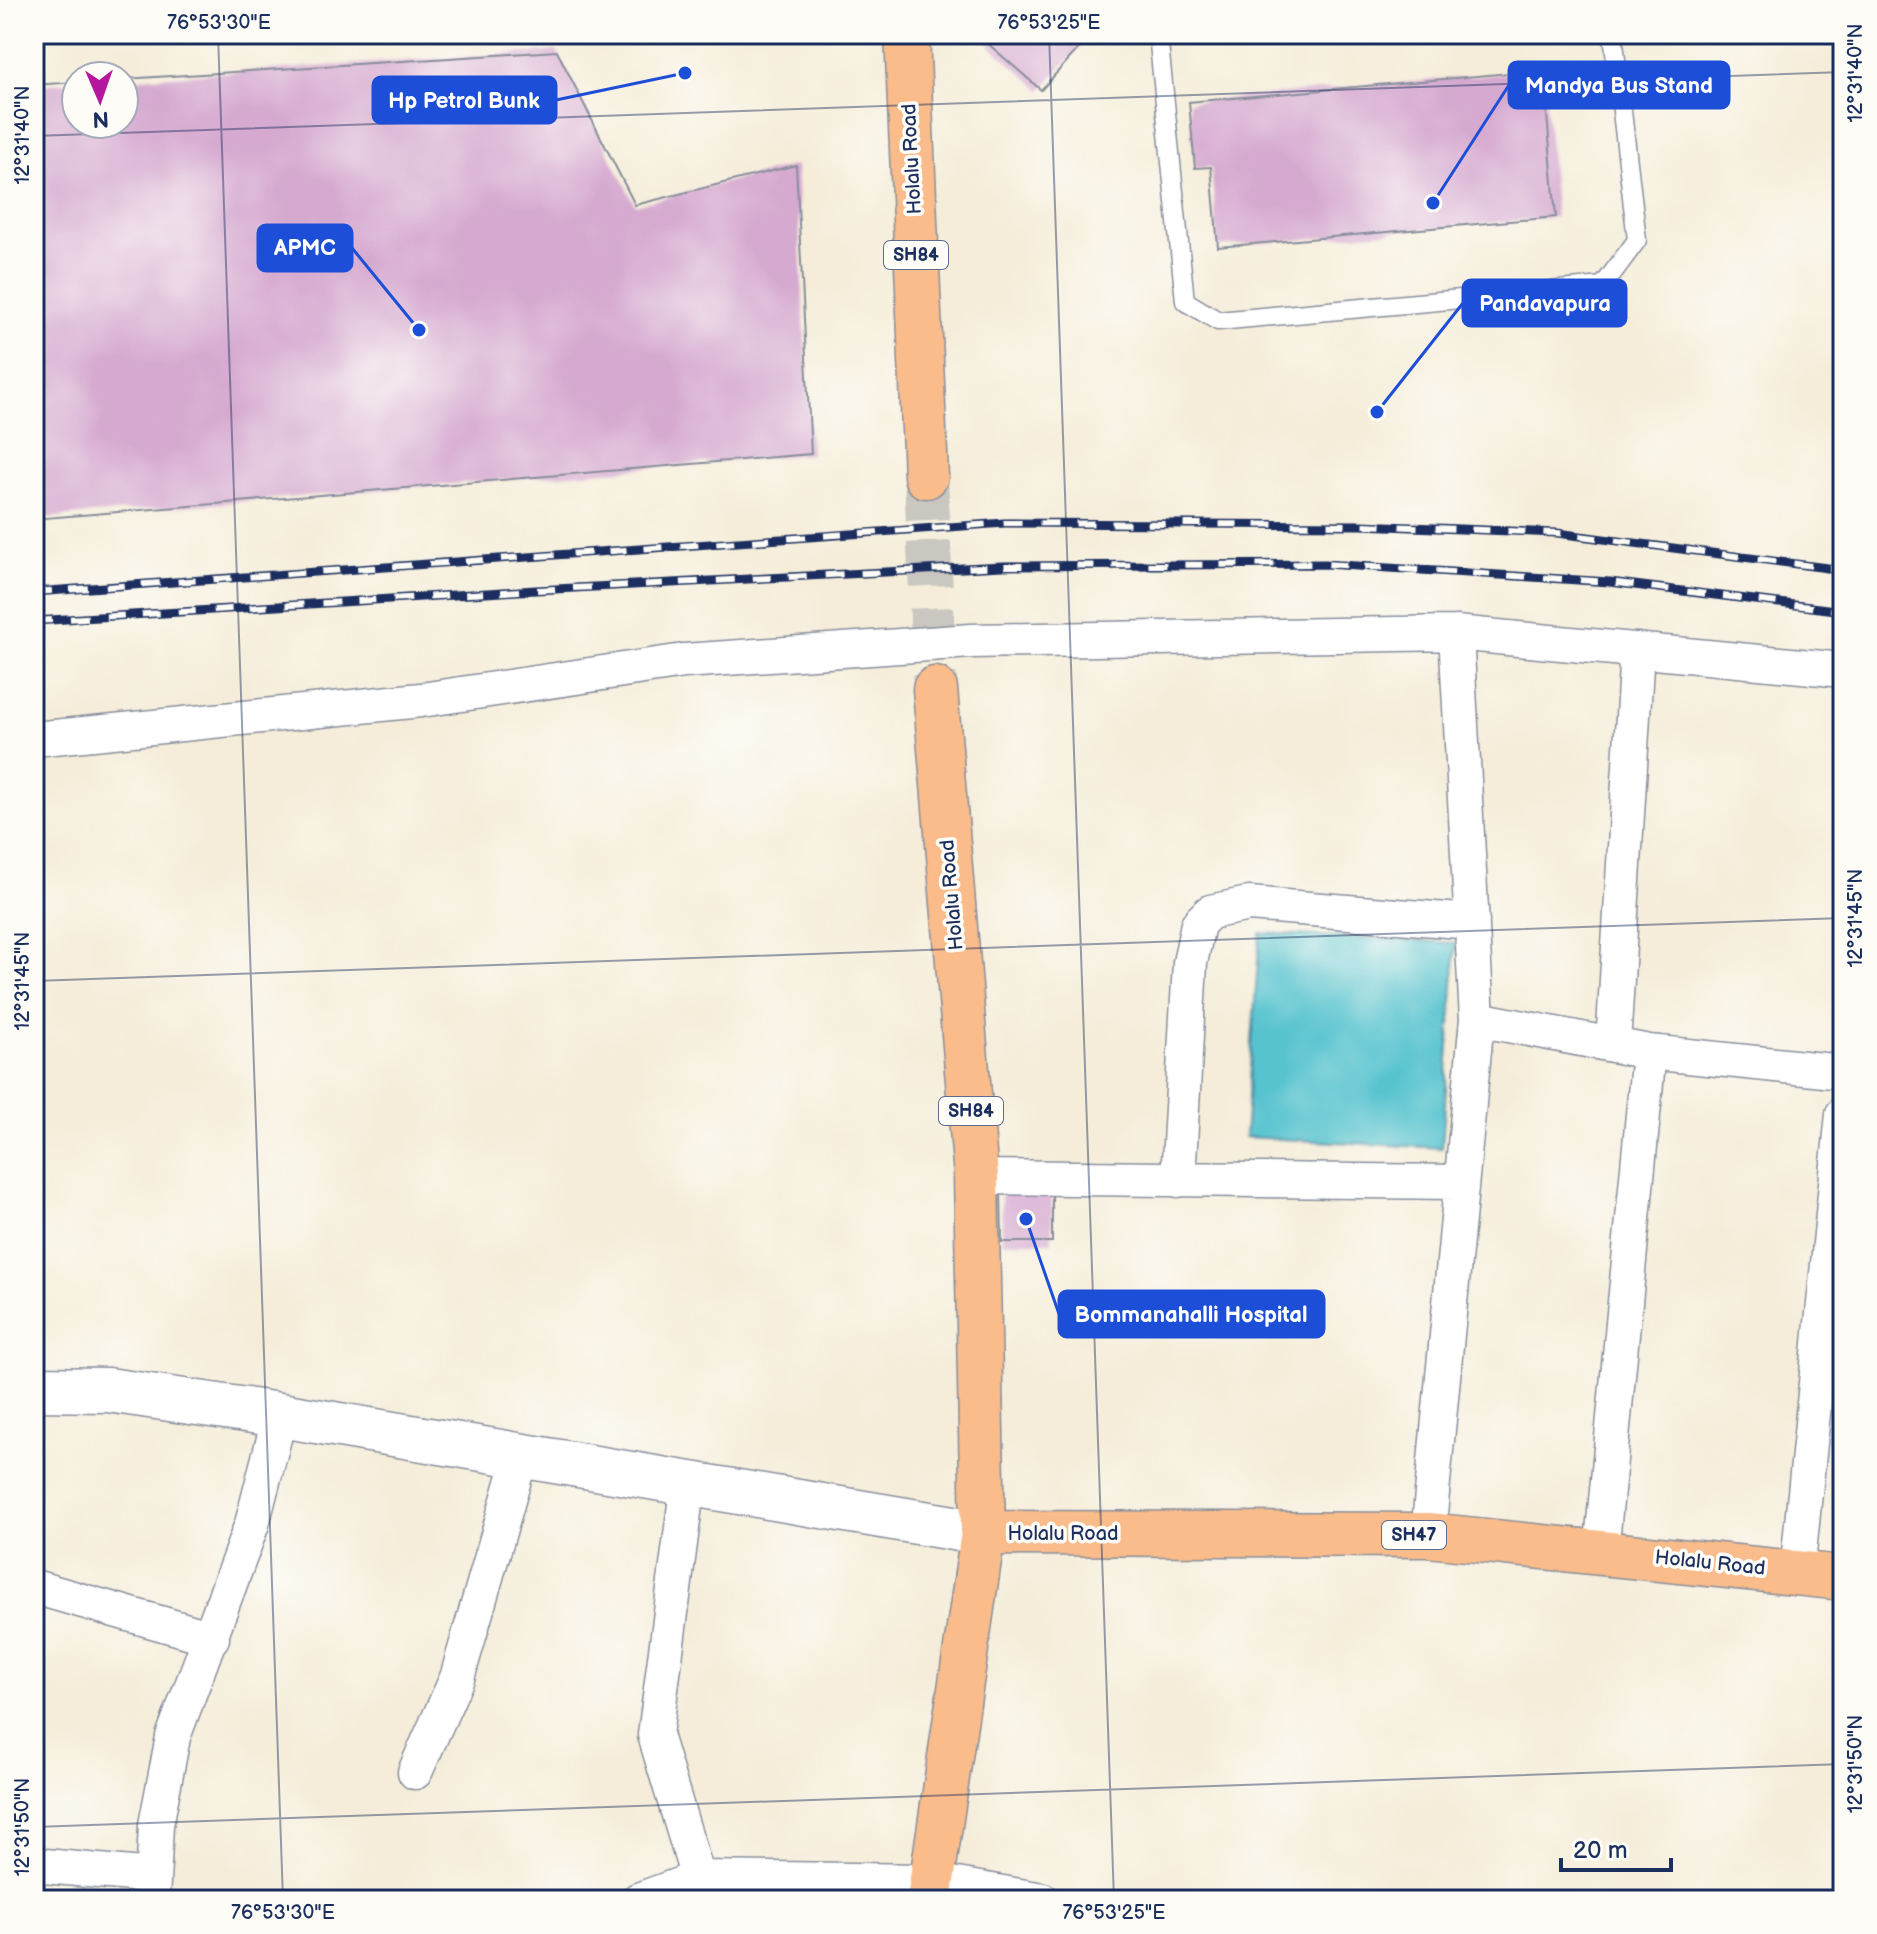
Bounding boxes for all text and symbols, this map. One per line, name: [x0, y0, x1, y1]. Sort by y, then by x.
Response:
text: 76°53'30"E: [167, 11, 271, 35]
text: 76°53'25"E: [998, 11, 1101, 35]
text: 12°31'40"N: [1844, 23, 1868, 123]
north arrow: [60, 60, 140, 140]
callout: Mandya Bus Stand: [1509, 62, 1729, 108]
text: Mandya Bus Stand: [1525, 73, 1713, 100]
callout: Hp Petrol Bunk: [373, 77, 556, 123]
text: 12°31'40"N: [11, 85, 35, 185]
text: Hp Petrol Bunk: [388, 88, 540, 115]
street label: Holalu Road: [897, 103, 927, 215]
text: N: [92, 105, 109, 132]
callout: APMC: [258, 225, 352, 271]
text: APMC: [273, 235, 336, 262]
road number: SH84: [884, 241, 948, 269]
callout: Pandavapura: [1463, 280, 1626, 326]
text: Pandavapura: [1479, 291, 1611, 318]
street label: Holalu Road: [935, 839, 969, 951]
text: 12°31'45"N: [1844, 869, 1868, 967]
text: 12°31'45"N: [11, 932, 35, 1030]
road number: SH84: [939, 1097, 1003, 1125]
callout: Bommanahalli Hospital: [1059, 1291, 1324, 1337]
text: Bommanahalli Hospital: [1075, 1302, 1307, 1329]
road number: SH47: [1382, 1521, 1446, 1549]
street label: Holalu Road: [1008, 1522, 1118, 1546]
street label: Holalu Road: [1654, 1545, 1766, 1581]
text: 12°31'50"N: [1844, 1715, 1868, 1813]
text: 12°31'50"N: [11, 1778, 35, 1876]
scale bar: [1561, 1822, 1671, 1872]
text: 20 m: [1573, 1836, 1628, 1865]
text: 76°53'30"E: [231, 1901, 335, 1925]
text: 76°53'25"E: [1063, 1901, 1166, 1925]

